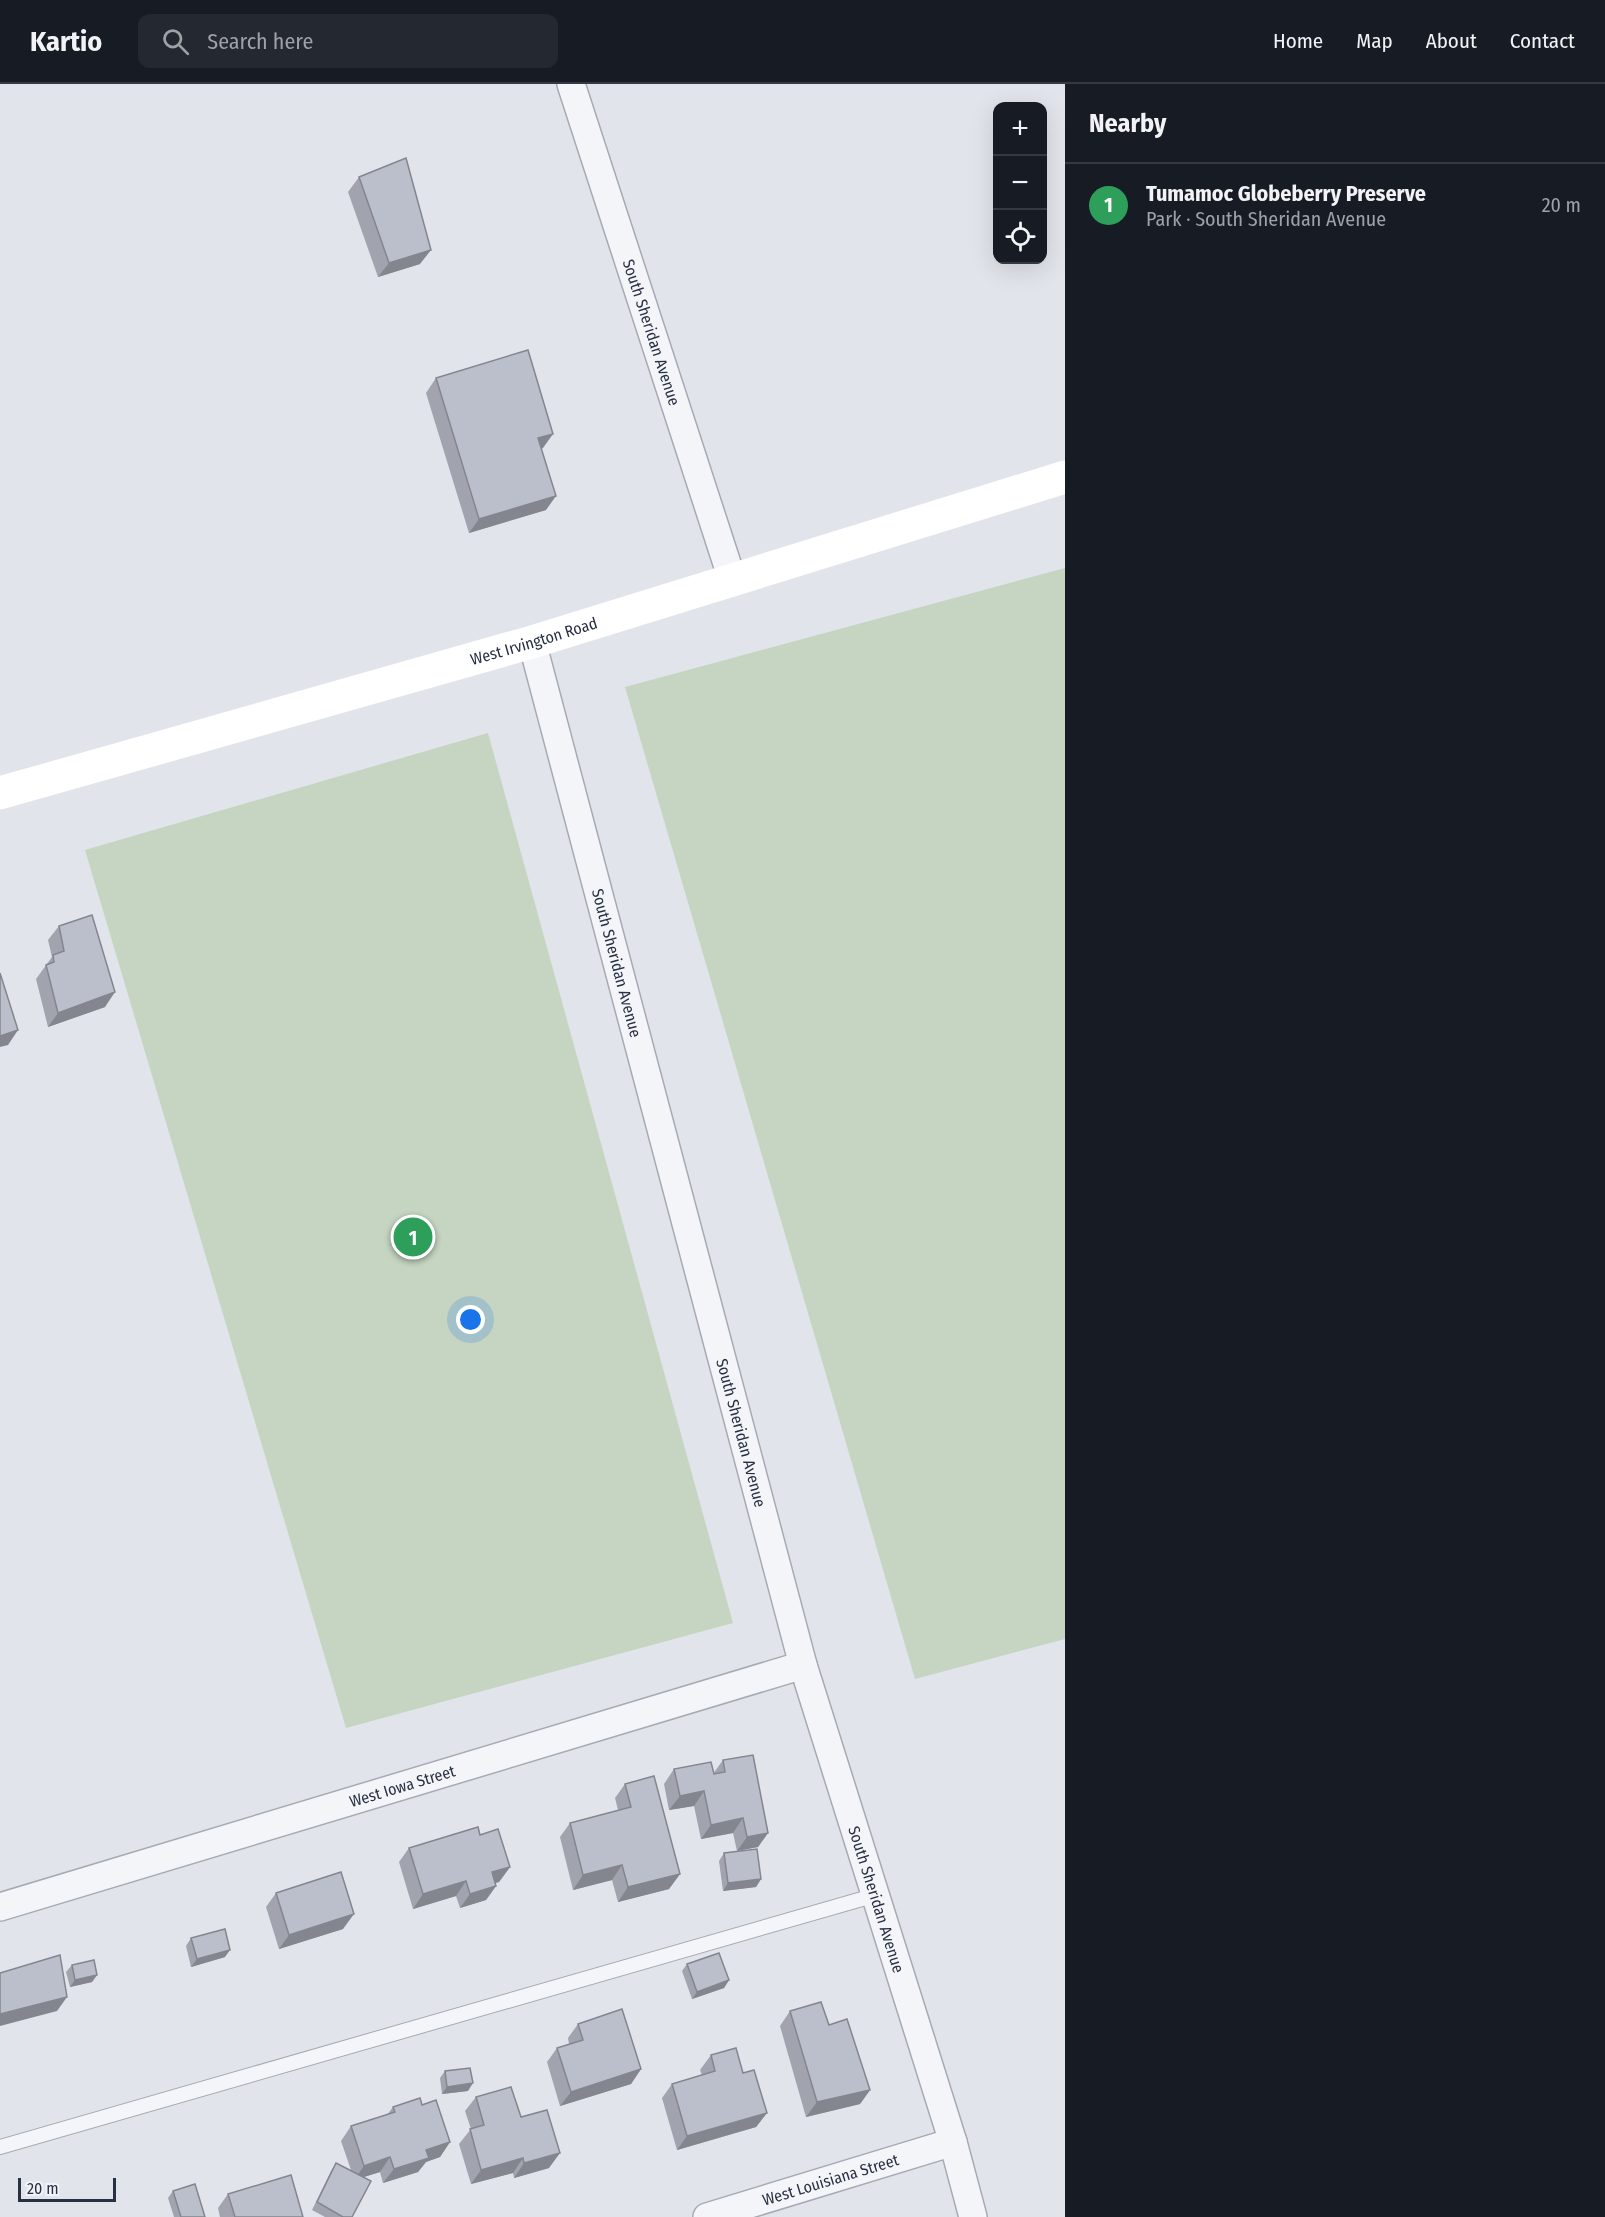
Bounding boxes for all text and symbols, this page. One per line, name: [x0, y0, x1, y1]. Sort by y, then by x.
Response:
search box: [138, 14, 558, 68]
text: Kartio: [30, 25, 102, 58]
icon: search: [159, 25, 192, 58]
text: Search here: [207, 28, 313, 55]
text: Home: [1273, 28, 1323, 54]
text: Map: [1356, 28, 1393, 54]
text: About: [1426, 28, 1477, 54]
text: Contact: [1510, 28, 1575, 54]
map controls: [993, 102, 1047, 264]
button: +: [993, 102, 1047, 156]
text: Nearby: [1089, 108, 1166, 139]
button: −: [993, 156, 1047, 210]
text: Tumamoc Globeberry Preserve: [1146, 180, 1426, 207]
text: 1: [1104, 193, 1113, 217]
text: 20 m: [1542, 193, 1581, 217]
text: Park · South Sheridan Avenue: [1146, 207, 1386, 231]
button: locate: [993, 210, 1047, 264]
street label: South Sheridan Avenue: [619, 257, 684, 408]
street label: West Irvington Road: [468, 613, 600, 669]
street label: South Sheridan Avenue: [588, 887, 645, 1039]
pin: 1: [394, 1214, 432, 1260]
your location: [456, 1305, 485, 1334]
street label: South Sheridan Avenue: [712, 1357, 770, 1509]
street label: West Iowa Street: [347, 1761, 458, 1811]
street label: South Sheridan Avenue: [844, 1824, 908, 1975]
street label: West Louisiana Street: [760, 2150, 902, 2210]
scale bar: [18, 2175, 116, 2202]
text: 20 m: [27, 2179, 58, 2198]

